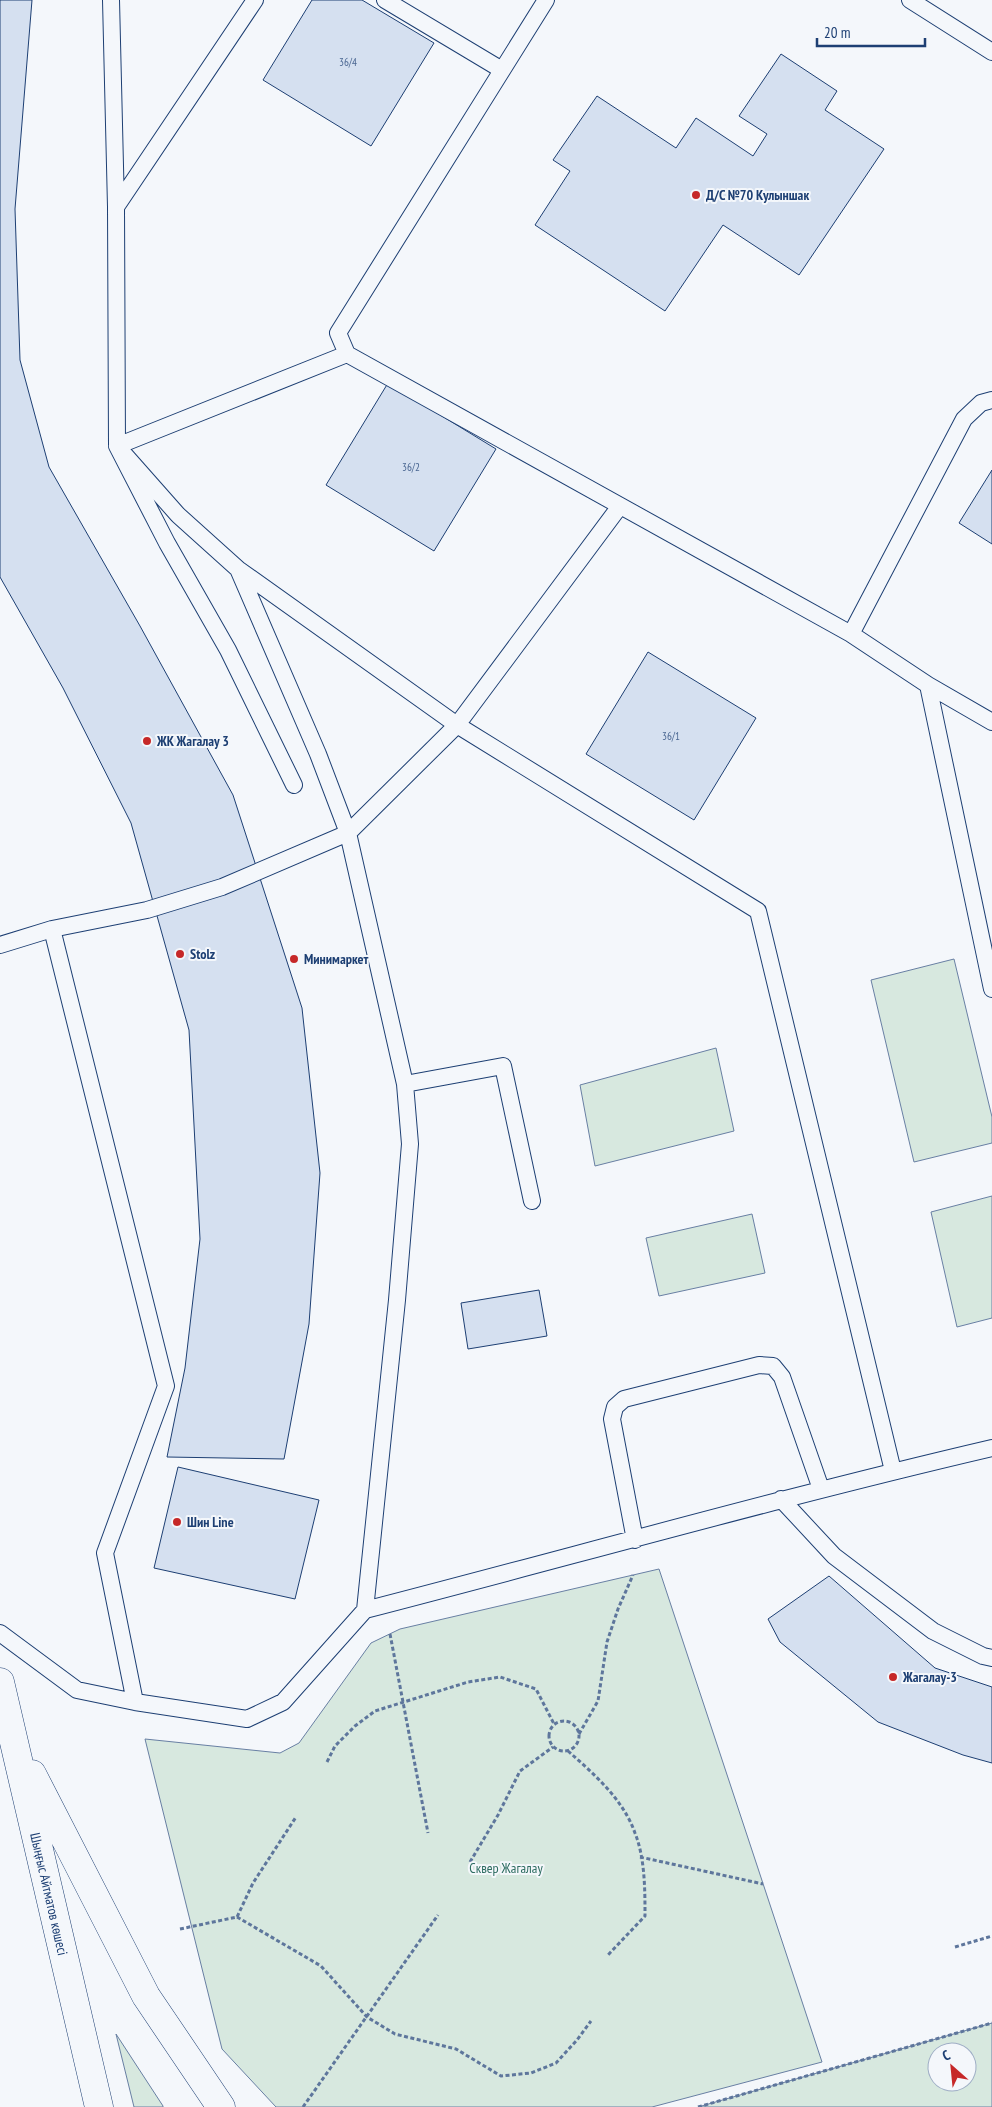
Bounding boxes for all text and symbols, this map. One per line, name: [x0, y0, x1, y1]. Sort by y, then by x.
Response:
scale bar: [817, 15, 924, 47]
text: 20 m: [824, 23, 850, 42]
house number: 36/4: [339, 55, 357, 69]
place label: Д/С №70 Кулыншак: [706, 186, 809, 204]
marker: Д/С №70 Кулыншак: [690, 189, 702, 201]
house number: 36/2: [402, 460, 420, 474]
house number: 36/1: [662, 729, 680, 743]
place label: ЖК Жагалау 3: [156, 732, 229, 750]
marker: ЖК Жагалау 3: [141, 735, 153, 747]
place label: Stolz: [190, 945, 215, 963]
marker: Stolz: [174, 948, 186, 960]
place label: Минимаркет: [304, 950, 368, 968]
marker: Минимаркет: [288, 953, 300, 965]
place label: Шин Line: [187, 1513, 234, 1531]
marker: Шин Line: [171, 1516, 183, 1528]
place label: Жагалау-3: [902, 1668, 957, 1686]
marker: Жагалау-3: [887, 1671, 899, 1683]
street label: Шыңғыс Айтматов көшесі: [26, 1831, 72, 1957]
park label: Сквер Жагалау: [469, 1859, 543, 1877]
north arrow: [927, 2042, 977, 2092]
text: С: [939, 2046, 954, 2065]

